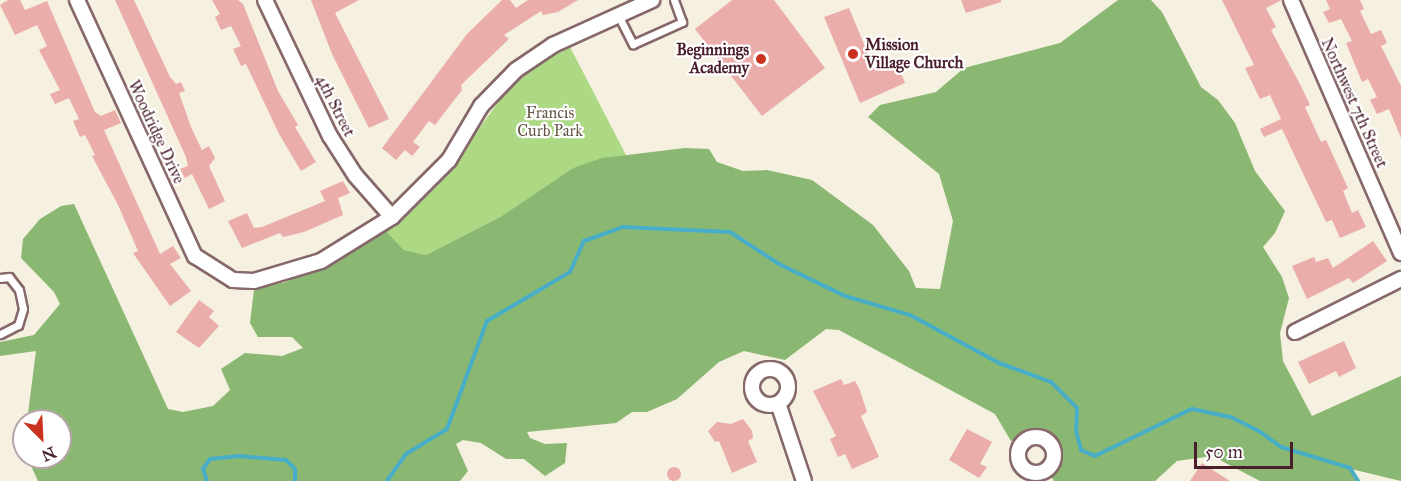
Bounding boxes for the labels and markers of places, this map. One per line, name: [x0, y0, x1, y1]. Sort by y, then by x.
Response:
place label: Mission Village Church: [865, 35, 963, 73]
place label: Beginnings Academy: [676, 40, 749, 78]
marker: Mission Village Church: [846, 47, 860, 61]
marker: Beginnings Academy: [754, 52, 768, 66]

